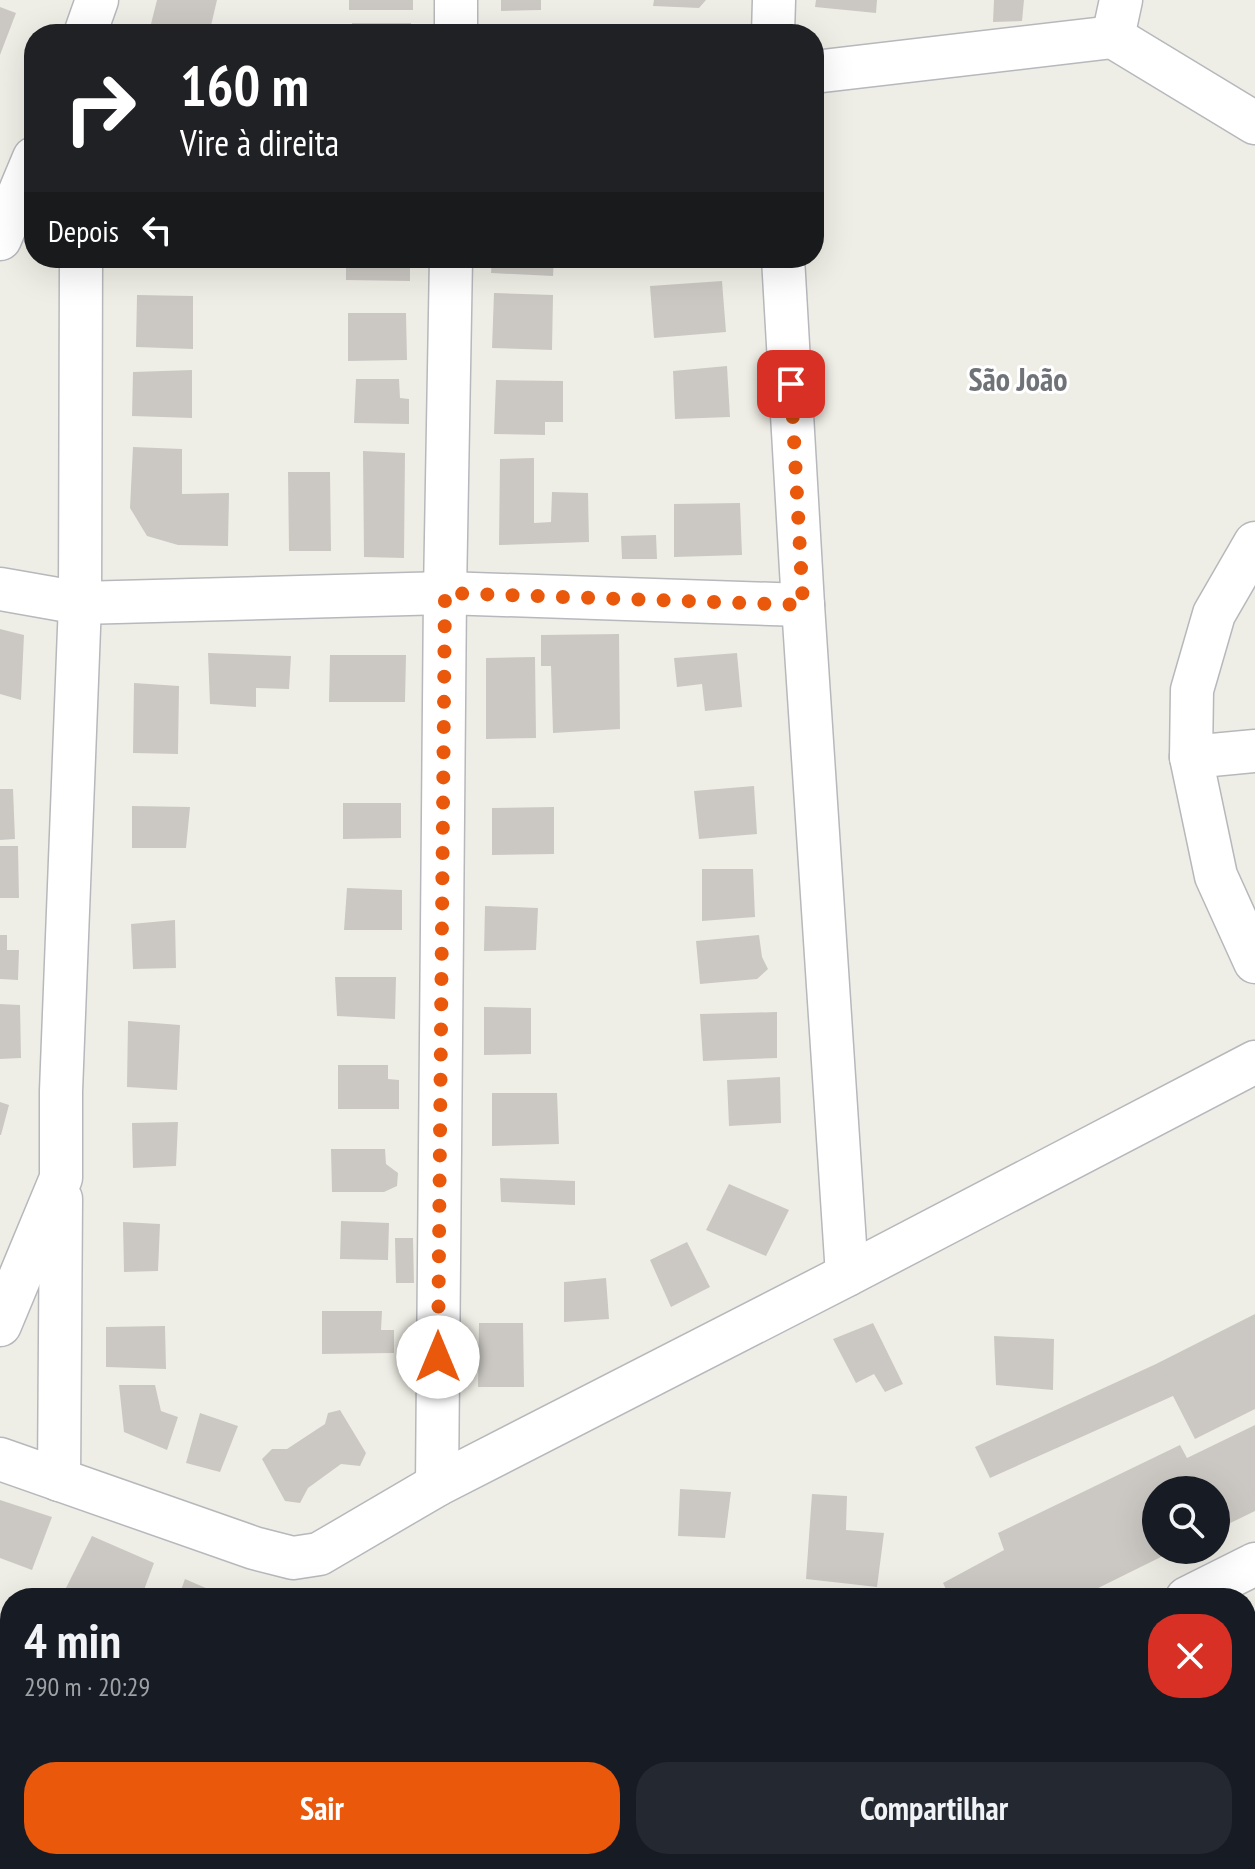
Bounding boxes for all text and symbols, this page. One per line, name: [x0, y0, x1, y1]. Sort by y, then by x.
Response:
text: 160 m: [180, 49, 309, 121]
icon: right: [48, 56, 152, 160]
text: Vire à direita: [180, 119, 339, 166]
icon: left: [135, 208, 179, 252]
text: Depois: [48, 211, 119, 250]
pin: [757, 350, 825, 418]
district label: São João: [968, 358, 1068, 400]
icon: arrive: [769, 362, 813, 406]
position arrow: [396, 1315, 480, 1399]
map controls: [1142, 1476, 1230, 1564]
button: search: [1142, 1476, 1230, 1564]
text: 4 min: [24, 1609, 121, 1671]
button: close: [1148, 1614, 1232, 1698]
text: 290 m · 20:29: [24, 1670, 150, 1703]
button: Sair: [24, 1762, 620, 1854]
button: Compartilhar: [636, 1762, 1232, 1854]

